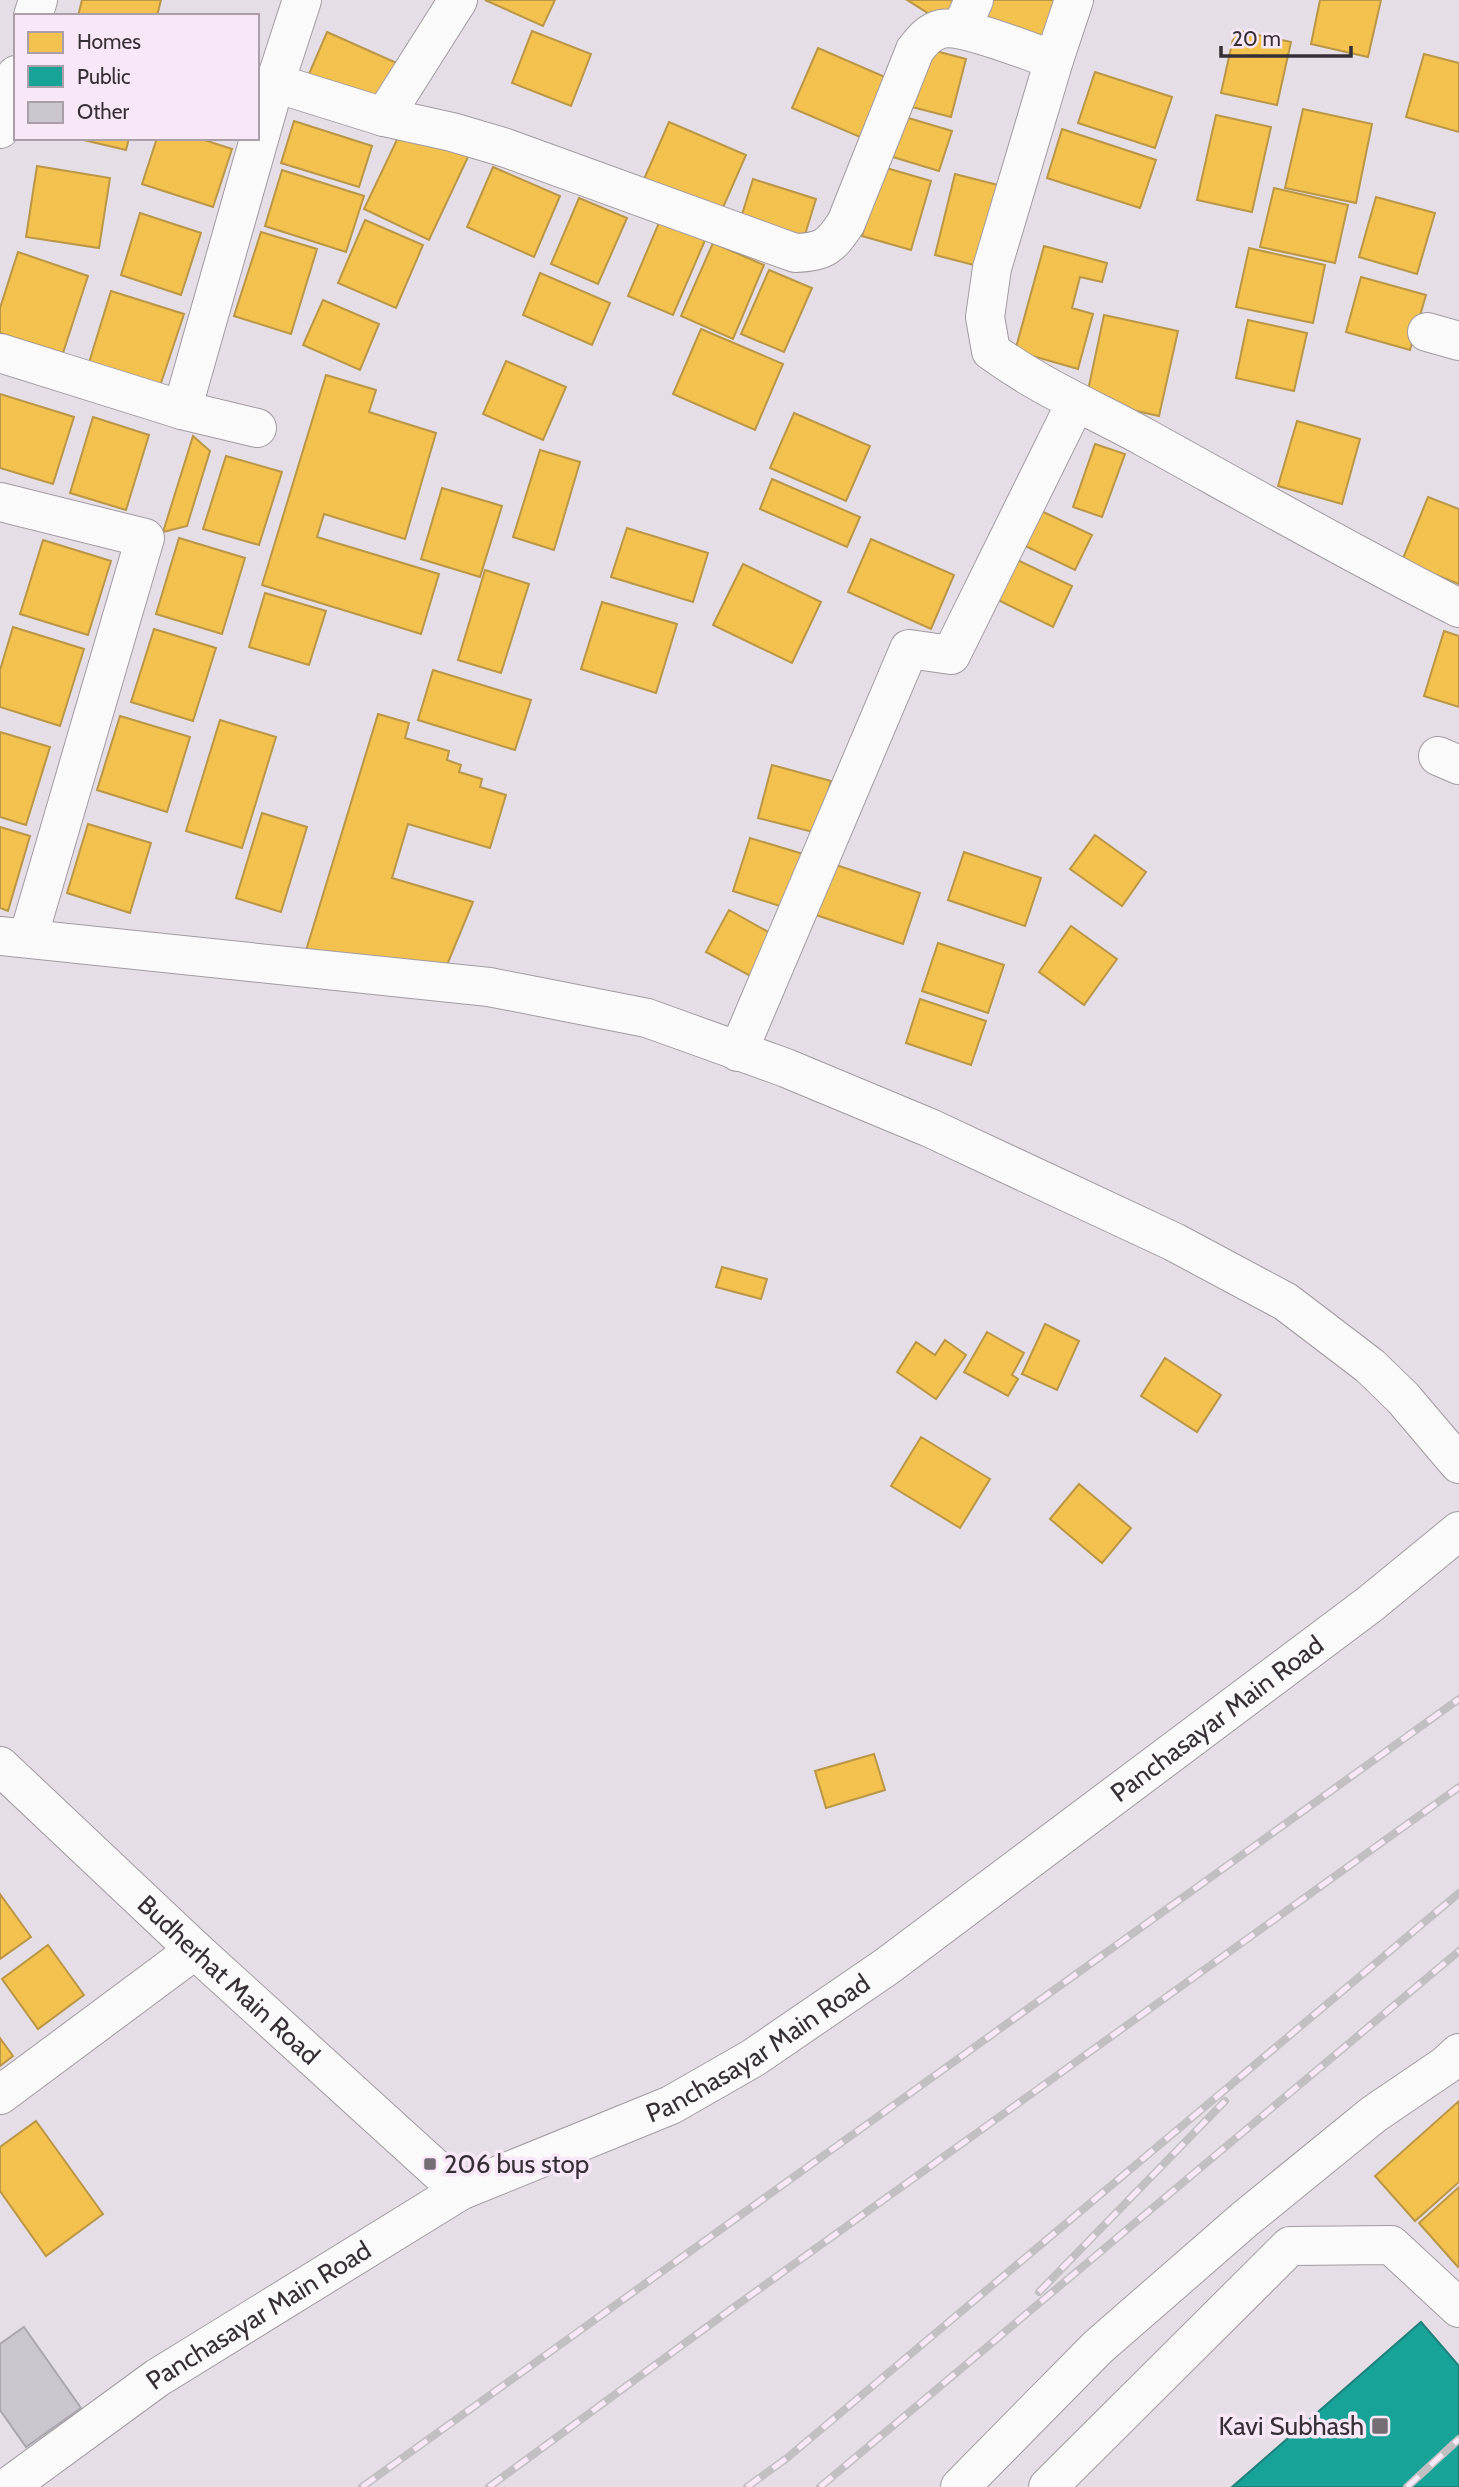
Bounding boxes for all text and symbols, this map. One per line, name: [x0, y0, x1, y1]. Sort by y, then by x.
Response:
legend: [14, 14, 259, 140]
scale bar: [1221, 14, 1350, 58]
text: 20 m: [1232, 26, 1281, 51]
text: Homes: [77, 29, 141, 54]
text: Public: [77, 64, 131, 89]
text: Other: [77, 99, 129, 124]
street label: Panchasayar Main Road: [1104, 1629, 1330, 1809]
street label: Budherhat Main Road: [131, 1888, 326, 2071]
street label: Panchasayar Main Road: [641, 1967, 876, 2129]
place label: 206 bus stop: [444, 2148, 589, 2180]
marker: 206 bus stop: [422, 2156, 438, 2172]
street label: Panchasayar Main Road: [140, 2234, 377, 2397]
place label: Kavi Subhash: [1219, 2410, 1364, 2442]
marker: Kavi Subhash: [1370, 2416, 1390, 2436]

